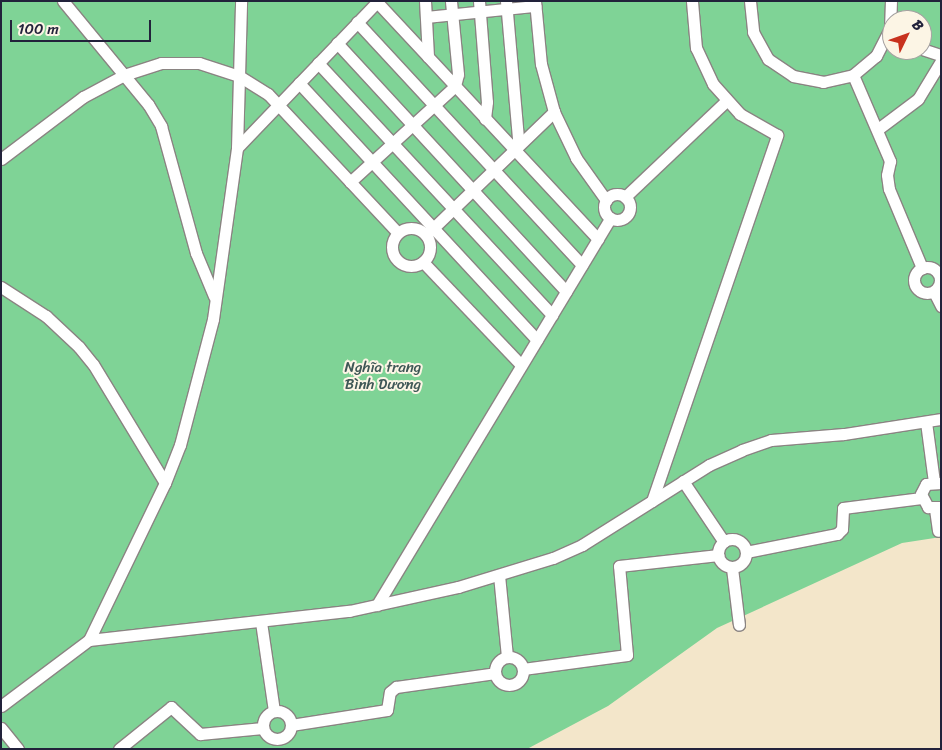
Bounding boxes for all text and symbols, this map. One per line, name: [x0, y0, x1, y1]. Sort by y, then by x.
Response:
scale bar: [12, 10, 154, 42]
north arrow: [882, 10, 932, 60]
text: B: [906, 14, 930, 37]
text: 100 m: [18, 16, 59, 42]
park label: Nghĩa trang Bình Dương: [344, 358, 422, 393]

